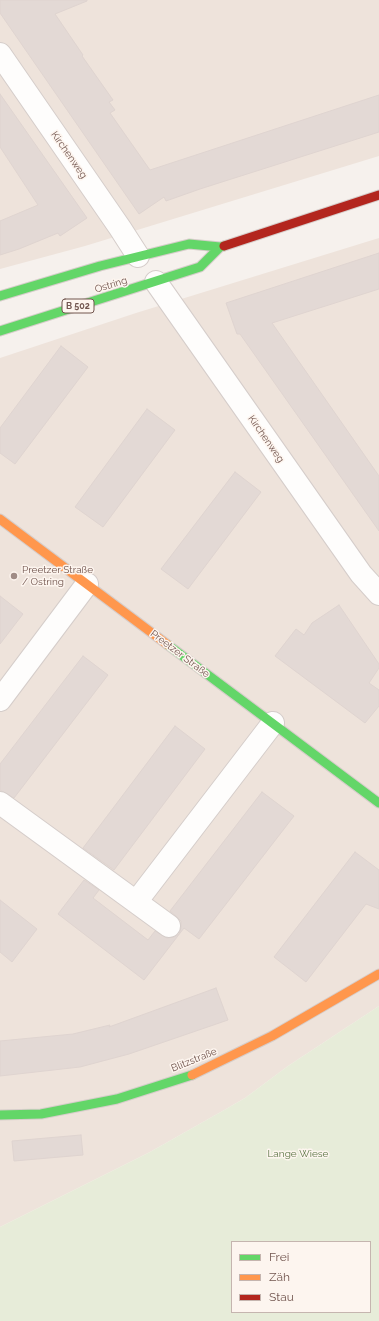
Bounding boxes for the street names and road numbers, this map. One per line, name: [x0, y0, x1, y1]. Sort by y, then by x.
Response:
street label: Kirchenweg: [48, 129, 90, 181]
street label: Ostring: [93, 274, 129, 296]
road number: B 502: [62, 299, 94, 313]
street label: Kirchenweg: [245, 413, 287, 465]
street label: Preetzer Straße: [148, 628, 212, 680]
street label: Blitzstraße: [169, 1045, 219, 1075]

